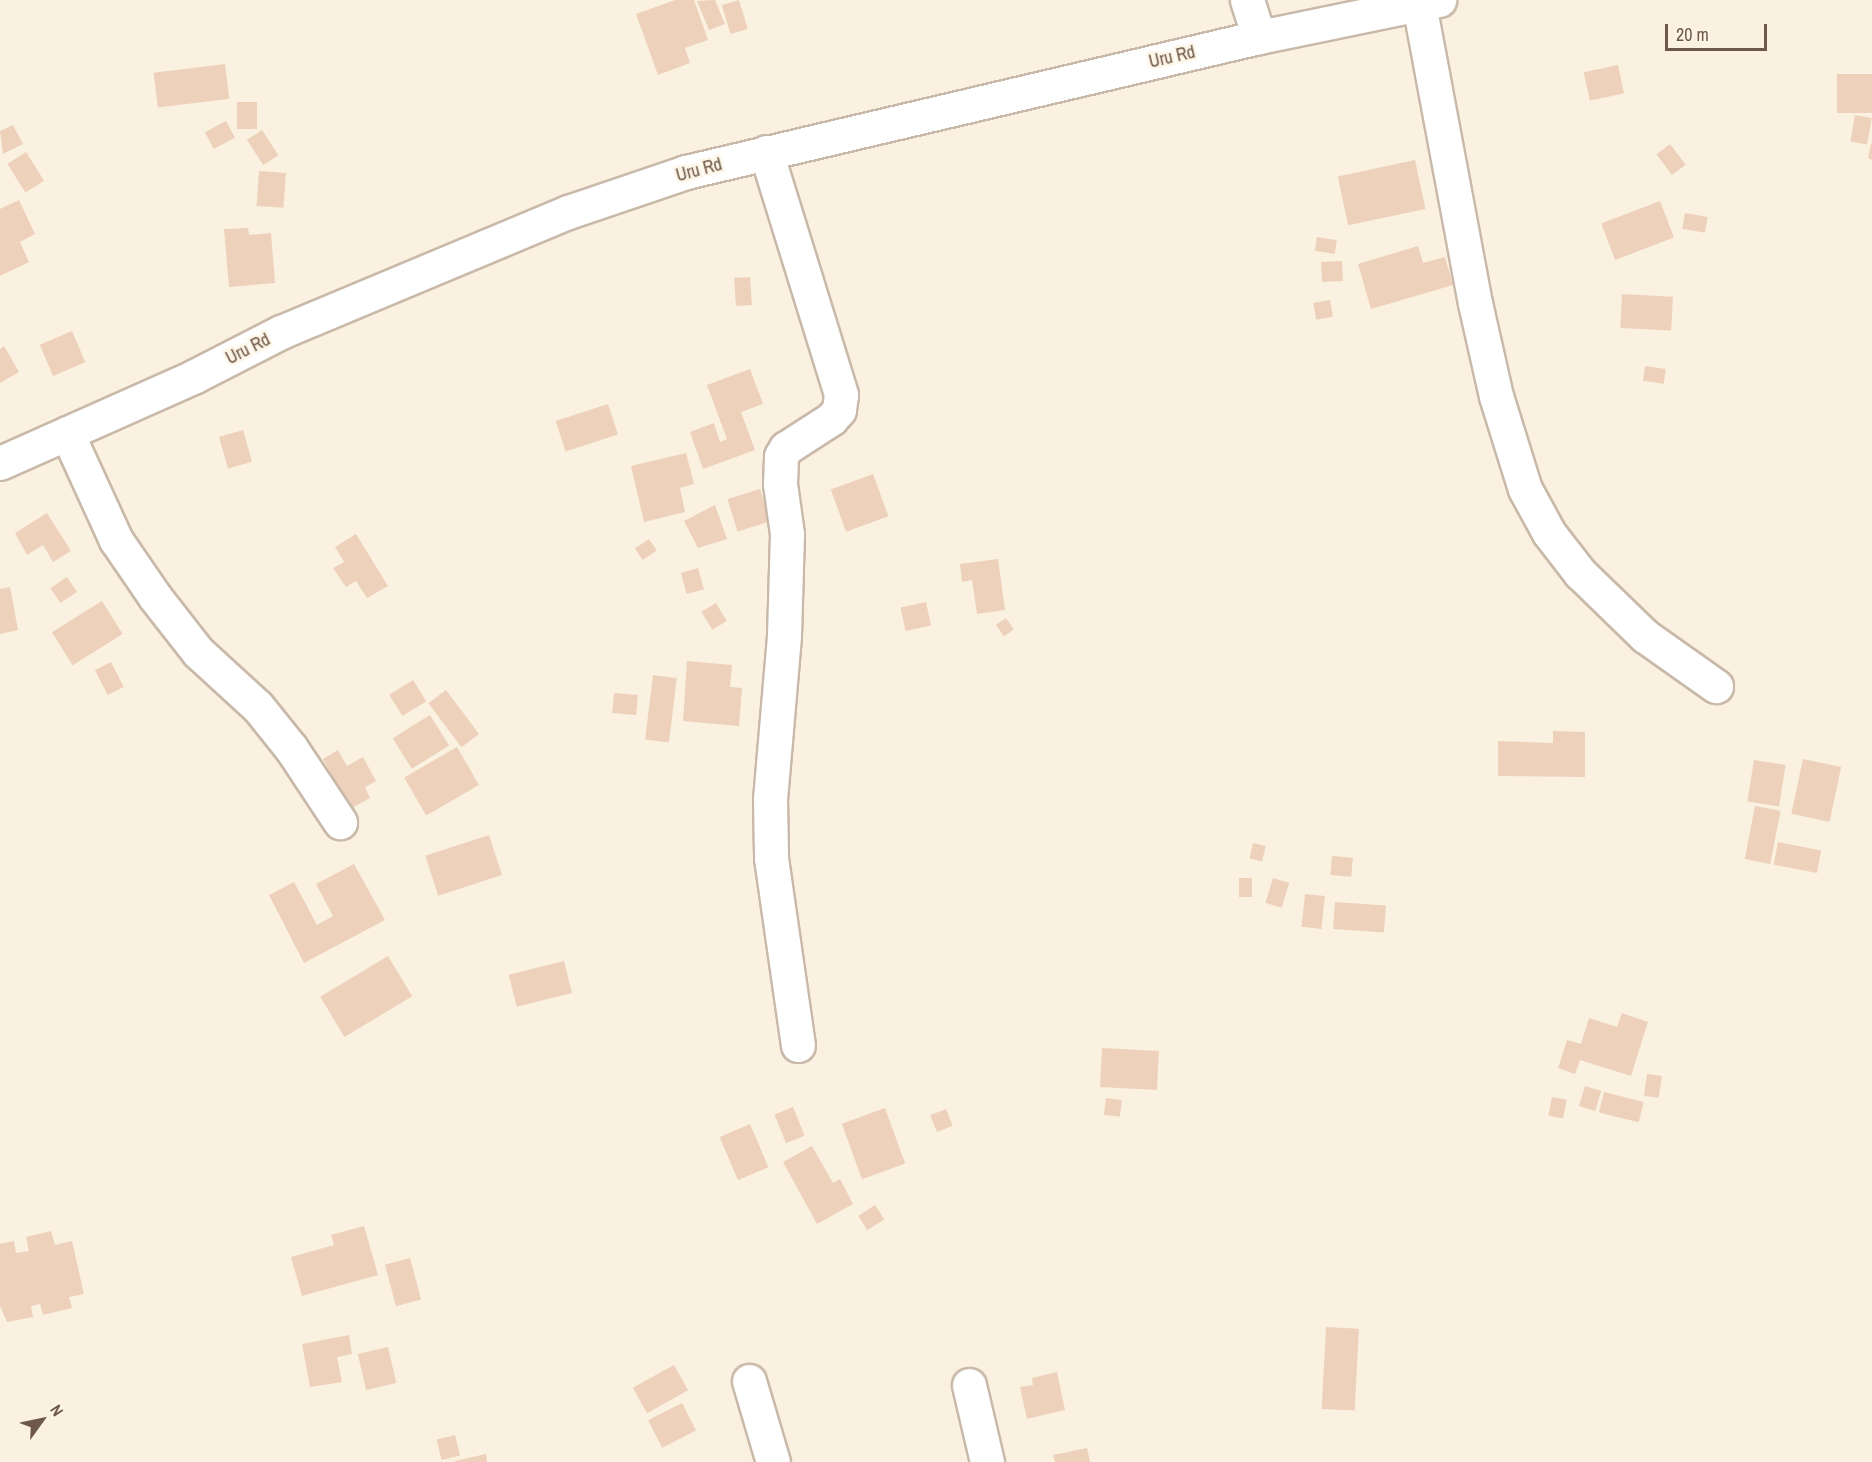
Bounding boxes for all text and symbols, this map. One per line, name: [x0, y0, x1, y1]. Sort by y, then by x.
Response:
scale bar: [1668, 12, 1770, 50]
text: 20 m: [1676, 22, 1709, 47]
street label: Uru Rd: [1147, 41, 1197, 73]
street label: Uru Rd: [674, 154, 724, 186]
street label: Uru Rd: [222, 329, 274, 369]
north arrow: [12, 1390, 72, 1450]
text: N: [45, 1400, 69, 1420]

